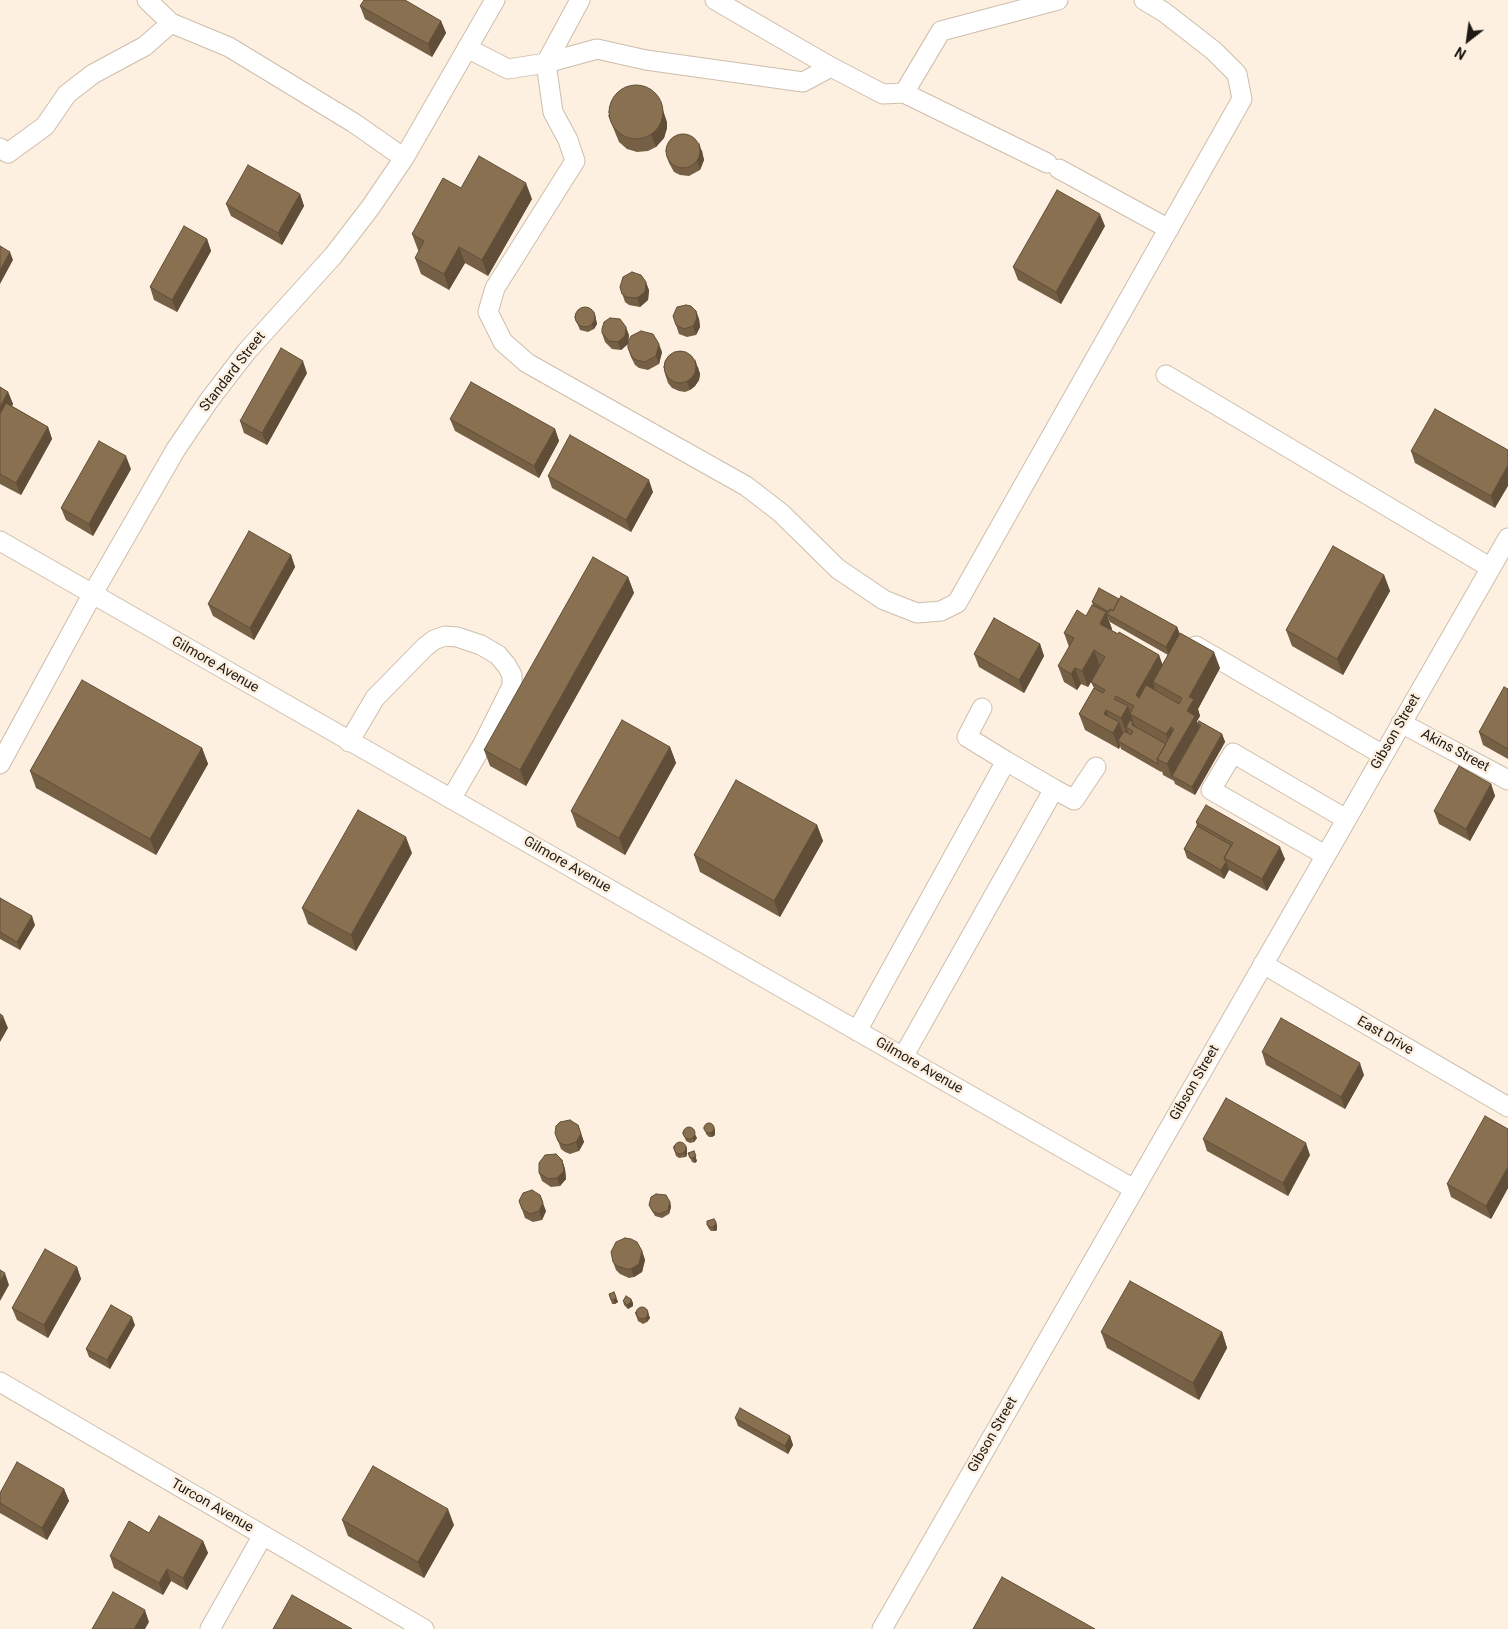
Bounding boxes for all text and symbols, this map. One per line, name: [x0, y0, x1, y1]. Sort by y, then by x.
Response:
north arrow: [1443, 15, 1493, 65]
text: N: [1452, 44, 1469, 62]
street label: Standard Street: [197, 329, 269, 415]
street label: Gilmore Avenue: [168, 633, 262, 697]
street label: Gibson Street: [1368, 691, 1424, 773]
street label: Akins Street: [1418, 726, 1492, 776]
street label: Gilmore Avenue: [520, 833, 614, 897]
street label: East Drive: [1354, 1013, 1416, 1059]
street label: Gilmore Avenue: [872, 1034, 966, 1098]
street label: Gibson Street: [1167, 1042, 1223, 1124]
street label: Gibson Street: [965, 1394, 1021, 1476]
street label: Turcon Avenue: [168, 1476, 256, 1536]

